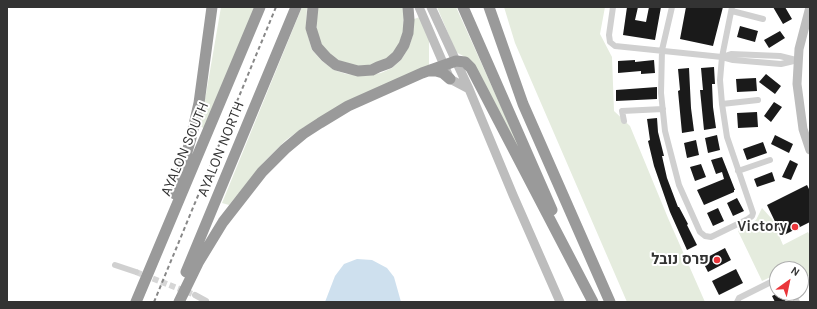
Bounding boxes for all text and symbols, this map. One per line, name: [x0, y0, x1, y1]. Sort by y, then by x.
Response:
street label: AYALON SOUTH: [157, 99, 213, 199]
street label: AYALON NORTH: [194, 99, 248, 199]
place label: Victory: [737, 218, 787, 236]
marker: Victory: [790, 222, 800, 232]
place label: פרס נובל: [651, 251, 709, 269]
marker: פרס נובל: [712, 255, 722, 265]
north arrow: [769, 261, 809, 301]
text: N: [788, 264, 802, 279]

